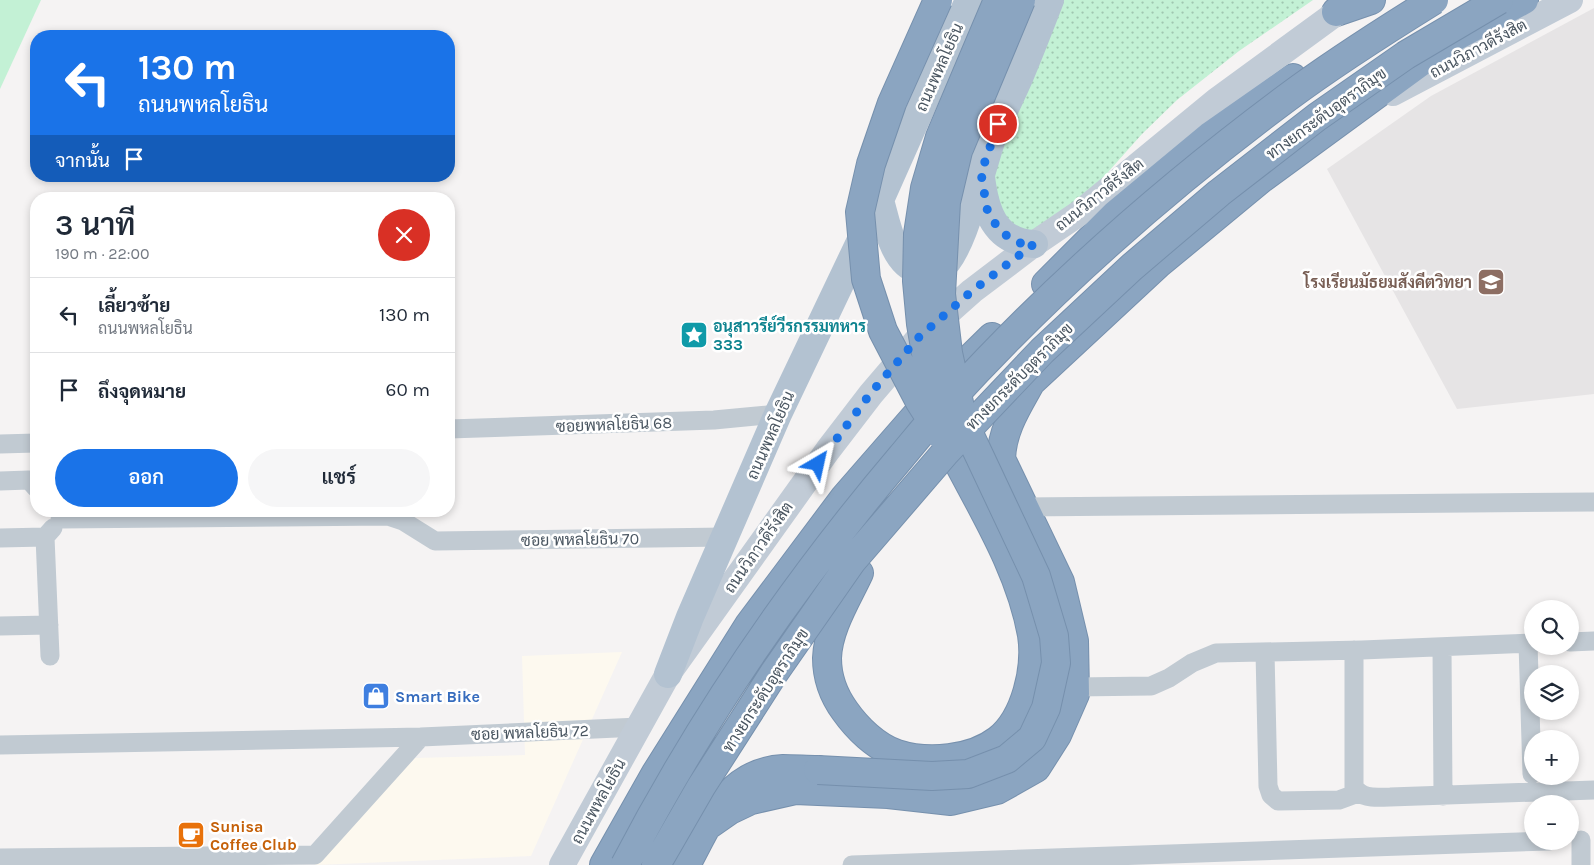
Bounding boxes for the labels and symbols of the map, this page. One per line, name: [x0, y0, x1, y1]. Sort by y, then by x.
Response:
street label: ถนนวิภาวดีรังสิต: [1426, 13, 1530, 82]
street label: ถนนพหลโยธิน: [910, 19, 967, 114]
street label: ทางยกระดับอุตราภิมุข: [1262, 63, 1391, 165]
pin: [977, 103, 1019, 145]
street label: ถนนวิภาวดีรังสิต: [1050, 152, 1147, 235]
school or university icon: โรงเรียนมัธยมสังคีตวิทยา: [1476, 267, 1506, 297]
place label: โรงเรียนมัธยมสังคีตวิทยา: [1303, 271, 1472, 292]
place label: อนุสาวรีย์วีรกรรมทหาร 333: [713, 315, 866, 354]
street label: ทางยกระดับอุตราภิมุข: [961, 318, 1078, 435]
place icon: อนุสาวรีย์วีรกรรมทหาร 333: [679, 320, 709, 350]
street label: ถนนพหลโยธิน: [741, 387, 798, 482]
street label: ซอยพหลโยธิน 68: [556, 411, 672, 436]
position arrow: [791, 437, 843, 489]
street label: ถนนวิภาวดีรังสิต: [718, 497, 797, 597]
street label: ซอย พหลโยธิน 70: [521, 527, 639, 550]
street label: ทางยกระดับอุตราภิมุข: [717, 624, 814, 757]
shop icon: Smart Bike: [361, 681, 391, 711]
place label: Smart Bike: [395, 687, 480, 706]
street label: ซอย พหลโยธิน 72: [471, 719, 589, 744]
street label: ถนนพหลโยธิน: [565, 754, 630, 847]
place label: Sunisa Coffee Club: [210, 817, 297, 854]
cafe icon: Sunisa Coffee Club: [176, 820, 206, 850]

